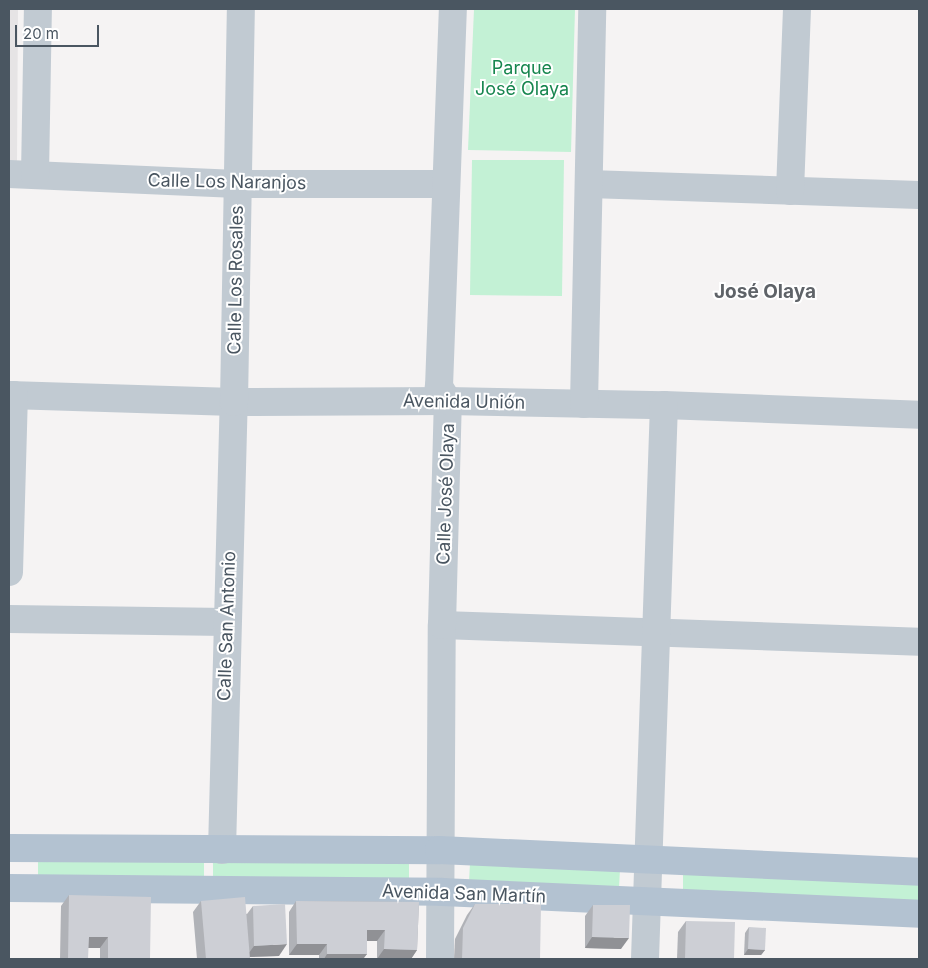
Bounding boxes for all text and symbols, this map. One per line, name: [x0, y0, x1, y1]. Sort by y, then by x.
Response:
scale bar: [18, 15, 101, 47]
text: 20 m: [23, 24, 59, 43]
park label: Parque José Olaya: [475, 58, 569, 100]
street label: Calle Los Naranjos: [147, 170, 307, 194]
street label: Calle Los Rosales: [224, 205, 248, 355]
district label: José Olaya: [714, 281, 816, 303]
street label: Avenida Unión: [403, 390, 525, 414]
street label: Calle José Olaya: [433, 423, 459, 565]
street label: Calle San Antonio: [214, 551, 240, 701]
street label: Avenida San Martín: [382, 880, 546, 908]

